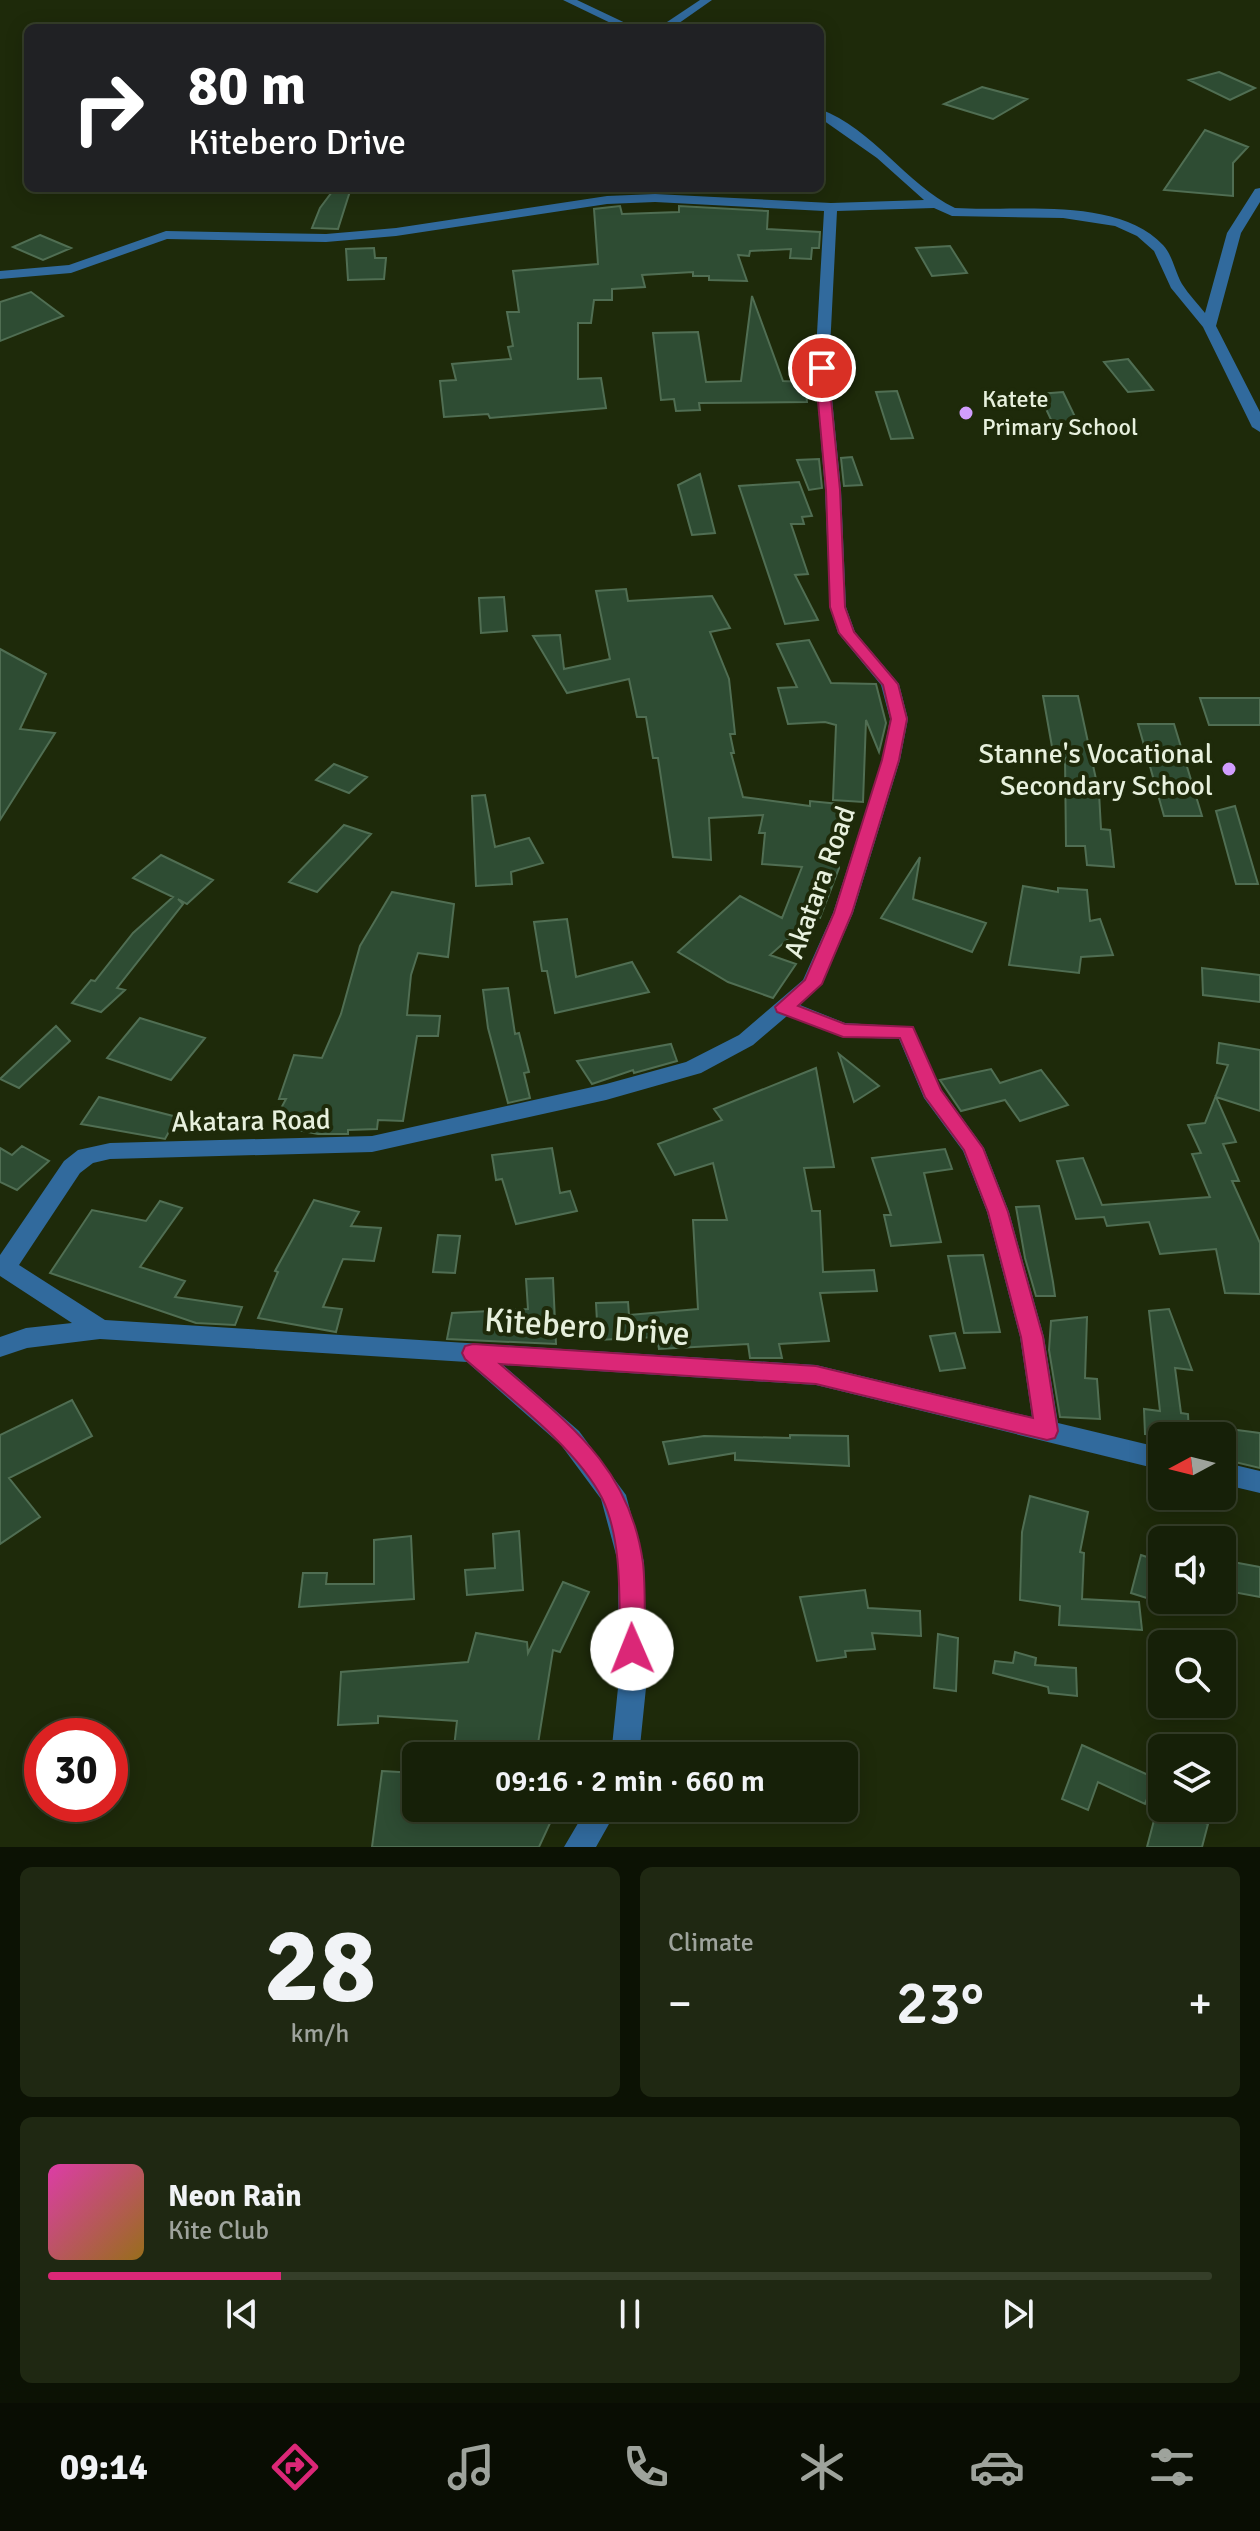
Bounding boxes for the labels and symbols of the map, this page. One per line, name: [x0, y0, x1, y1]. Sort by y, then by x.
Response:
pin: [788, 334, 856, 402]
place label: Katete Primary School: [982, 384, 1138, 442]
marker: Katete Primary School: [957, 404, 975, 422]
place label: Stanne's Vocational Secondary School: [979, 737, 1213, 803]
marker: Stanne's Vocational Secondary School: [1220, 760, 1238, 778]
street label: Akatara Road: [777, 802, 863, 963]
street label: Akatara Road: [171, 1103, 331, 1139]
street label: Kitebero Drive: [483, 1299, 691, 1355]
north arrow: [1148, 1422, 1236, 1510]
position arrow: [590, 1607, 674, 1691]
speed limit sign: 30: [24, 1718, 128, 1822]

